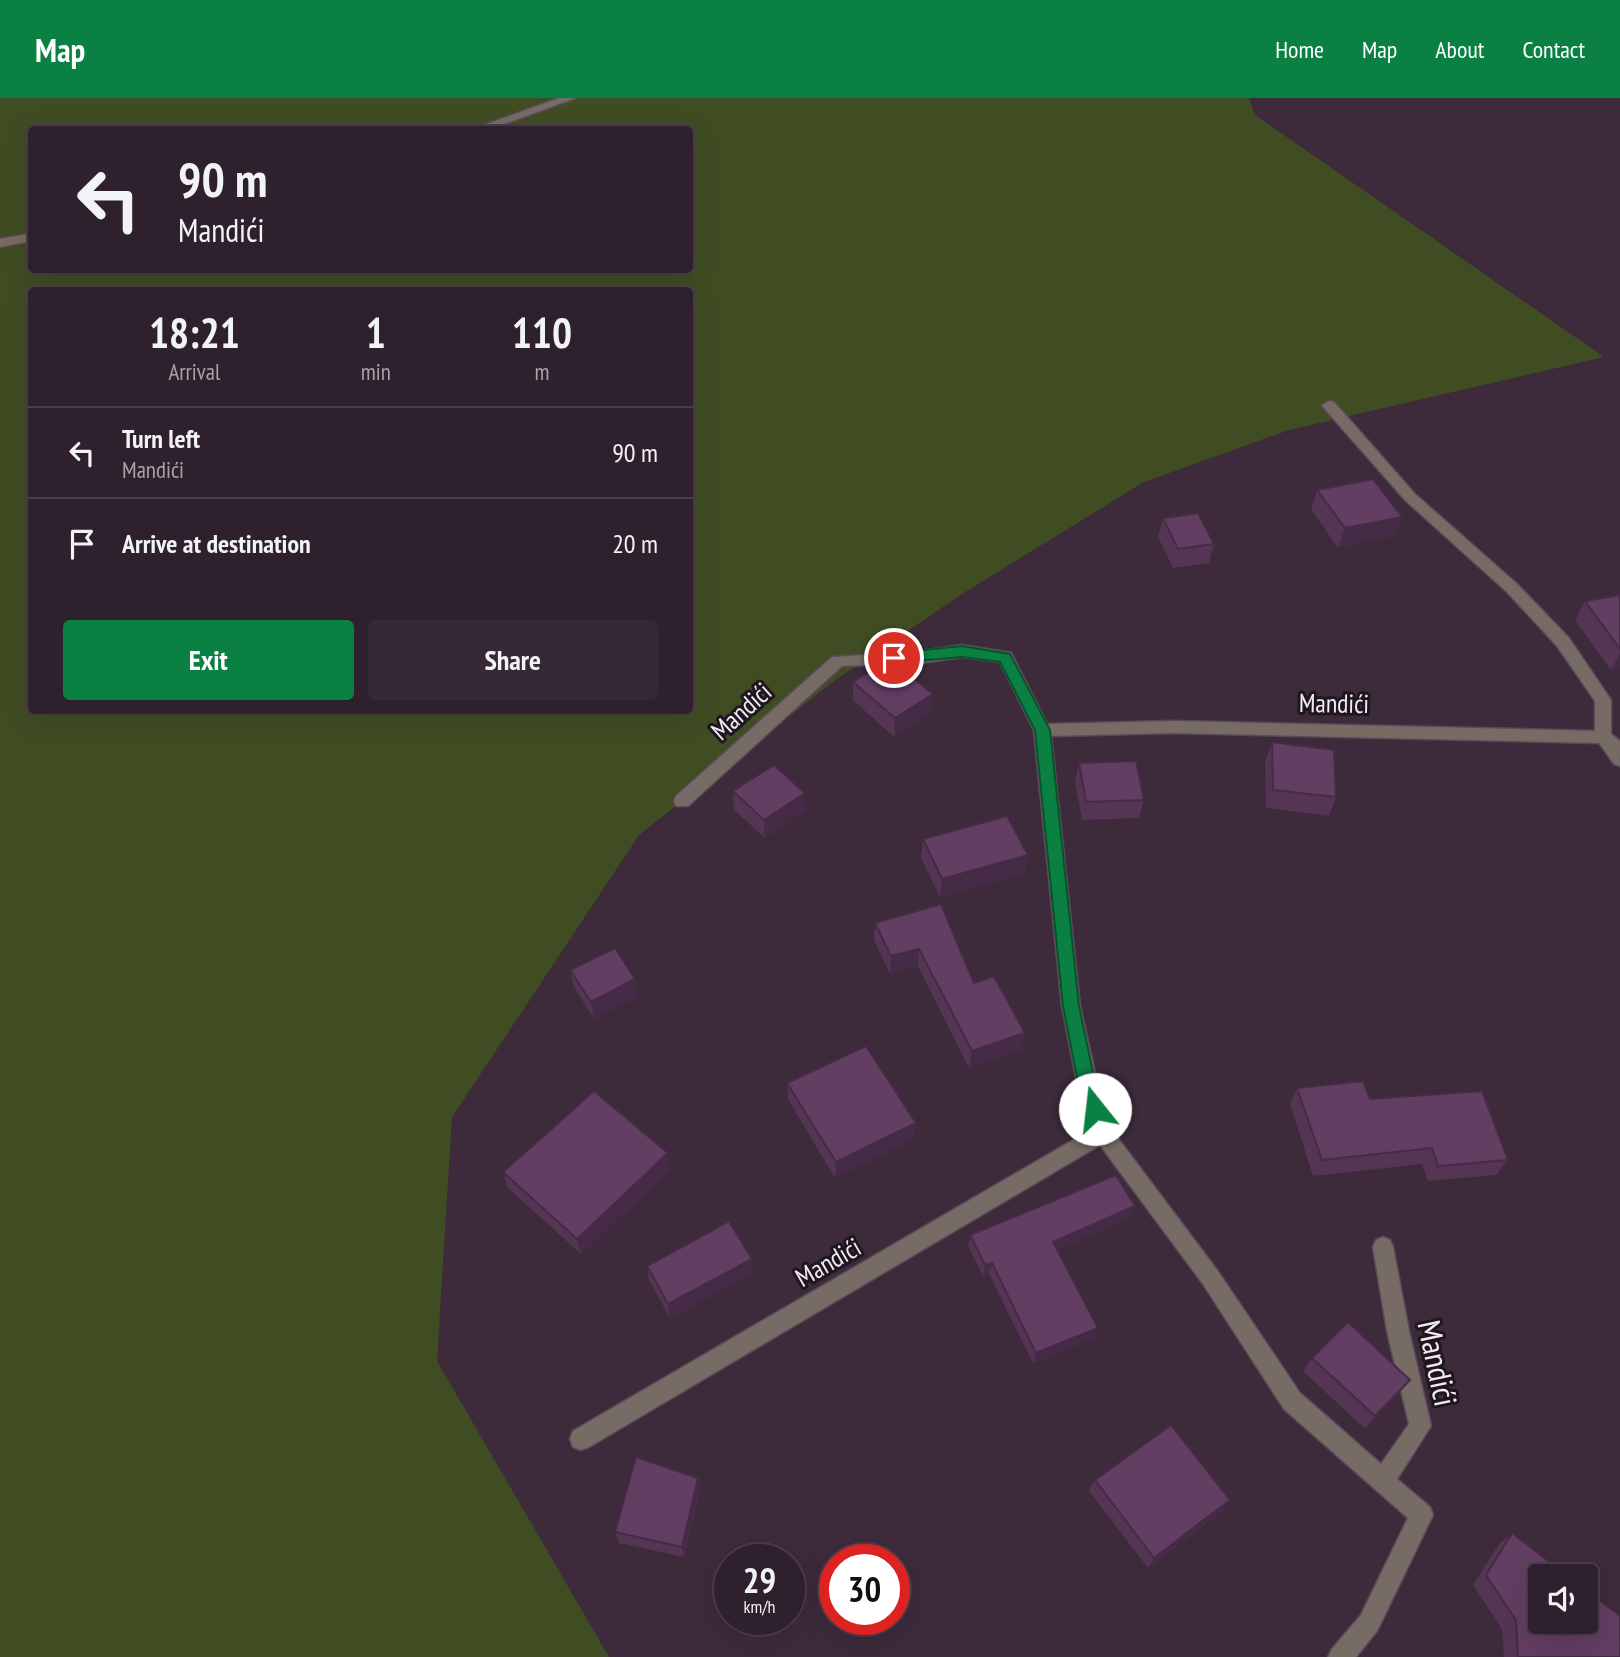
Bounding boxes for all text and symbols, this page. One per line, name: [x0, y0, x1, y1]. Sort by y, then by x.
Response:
text: Map: [35, 28, 85, 71]
text: Home: [1275, 34, 1324, 65]
text: Map: [1362, 34, 1397, 65]
text: About: [1435, 34, 1484, 65]
text: Contact: [1522, 34, 1585, 65]
text: 90 m: [178, 147, 267, 211]
icon: left: [63, 154, 154, 245]
text: Mandići: [178, 209, 264, 251]
text: 18:21: [149, 305, 240, 360]
text: 1: [366, 305, 386, 360]
text: 110: [512, 305, 572, 360]
text: Arrival: [168, 357, 220, 386]
text: min: [361, 357, 391, 386]
text: m: [534, 357, 549, 386]
text: Turn left: [122, 422, 200, 455]
icon: left: [63, 434, 101, 472]
text: 90 m: [612, 436, 658, 469]
text: Mandići: [122, 455, 184, 484]
icon: arrive: [63, 525, 101, 563]
text: Arrive at destination: [122, 527, 311, 560]
text: 20 m: [612, 527, 658, 560]
button: Exit: [63, 620, 354, 700]
button: Share: [368, 620, 658, 700]
pin: [864, 628, 924, 688]
icon: arrive: [875, 639, 913, 677]
street label: Mandići: [704, 675, 778, 747]
street label: Mandići: [1299, 686, 1369, 720]
position arrow: [1058, 1072, 1132, 1146]
street label: Mandići: [789, 1230, 867, 1294]
street label: Mandići: [1408, 1316, 1468, 1410]
speed limit sign: 30: [819, 1544, 910, 1635]
text: 29: [743, 1557, 776, 1603]
map controls: [1528, 1564, 1598, 1634]
button: sound: [1528, 1564, 1598, 1634]
text: km/h: [744, 1595, 775, 1618]

